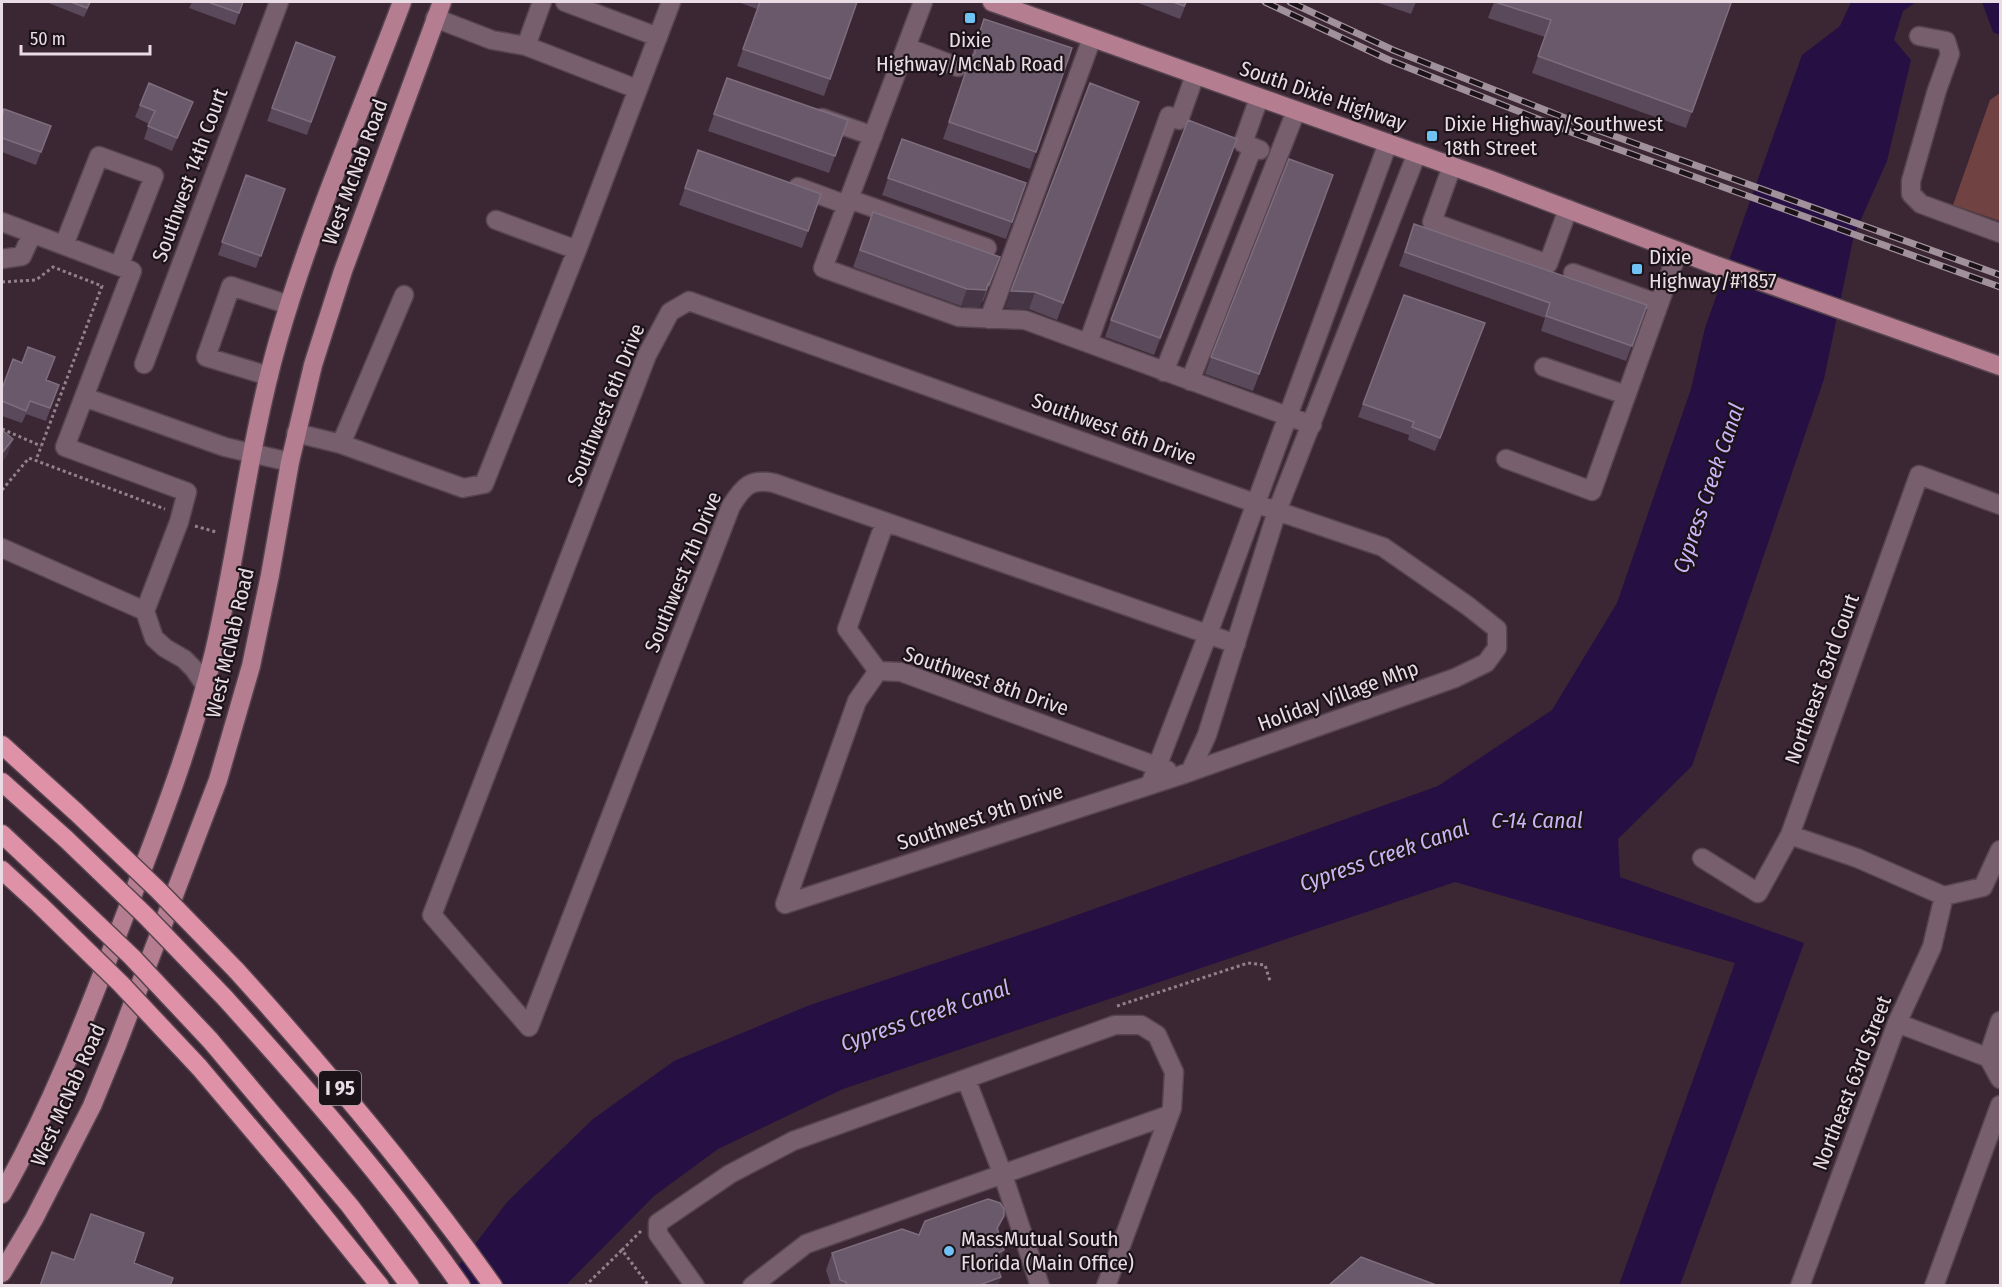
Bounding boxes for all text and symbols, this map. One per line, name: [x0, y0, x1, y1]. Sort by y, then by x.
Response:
marker: Dixie Highway/McNab Road: [963, 11, 977, 25]
scale bar: [21, 18, 150, 56]
place label: Dixie Highway/McNab Road: [876, 27, 1064, 77]
text: 50 m: [30, 28, 66, 50]
street label: South Dixie Highway: [1236, 55, 1410, 137]
street label: Southwest 14th Court: [146, 84, 234, 265]
street label: West McNab Road: [317, 96, 393, 248]
place label: Dixie Highway/Southwest 18th Street: [1444, 111, 1663, 161]
marker: Dixie Highway/Southwest 18th Street: [1425, 129, 1439, 143]
place label: Dixie Highway/#1857: [1649, 244, 1777, 294]
marker: Dixie Highway/#1857: [1630, 262, 1644, 276]
street label: Southwest 6th Drive: [562, 320, 650, 490]
street label: Southwest 6th Drive: [1028, 387, 1200, 471]
water label: Cypress Creek Canal: [1667, 400, 1750, 576]
street label: Southwest 7th Drive: [639, 488, 727, 656]
street label: West McNab Road: [200, 565, 260, 721]
street label: Northeast 63rd Court: [1779, 590, 1865, 768]
street label: Southwest 8th Drive: [900, 641, 1072, 721]
street label: Holiday Village Mhp: [1254, 655, 1422, 737]
street label: Southwest 9th Drive: [894, 778, 1066, 856]
water label: C-14 Canal: [1491, 807, 1583, 834]
water label: Cypress Creek Canal: [1296, 814, 1473, 897]
water label: Cypress Creek Canal: [837, 974, 1014, 1057]
street label: Northeast 63rd Street: [1807, 992, 1897, 1174]
street label: West McNab Road: [25, 1020, 111, 1170]
road number: I 95: [319, 1071, 361, 1105]
place label: MassMutual South Florida (Main Office): [961, 1226, 1134, 1276]
marker: MassMutual South Florida (Main Office): [942, 1244, 956, 1258]

